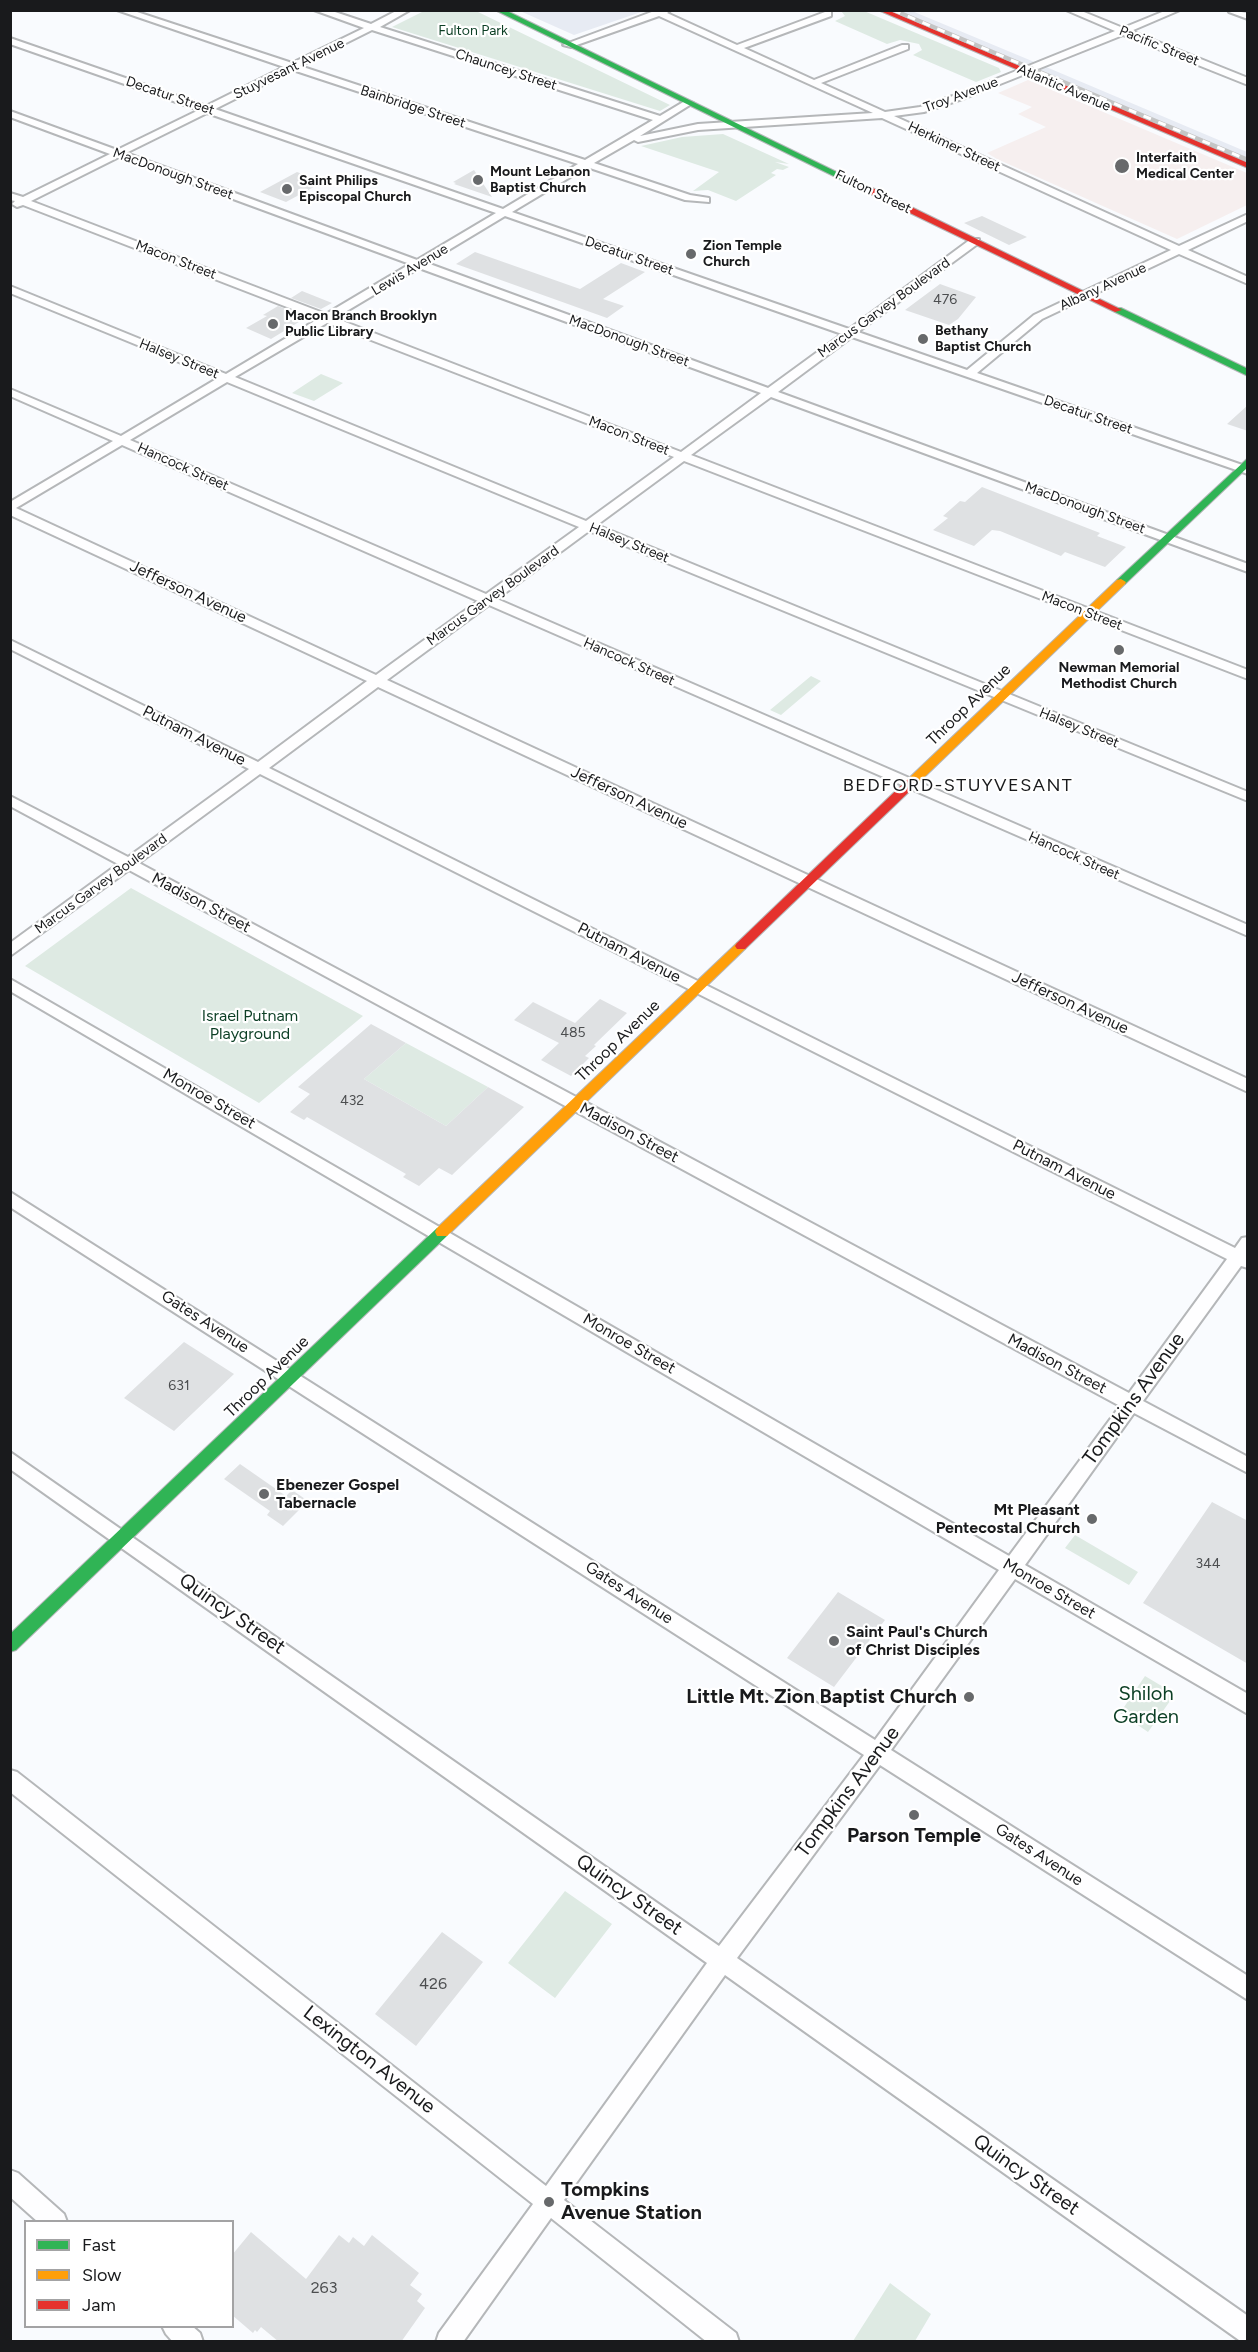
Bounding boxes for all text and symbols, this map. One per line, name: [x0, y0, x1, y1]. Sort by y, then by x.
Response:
street label: Pacific Street: [1117, 22, 1201, 70]
park label: Fulton Park: [438, 23, 508, 39]
street label: Stuyvesant Avenue: [231, 35, 347, 103]
street label: Chauncey Street: [453, 46, 559, 94]
street label: Atlantic Avenue: [1015, 61, 1113, 115]
street label: Decatur Street: [124, 73, 216, 119]
street label: Troy Avenue: [922, 74, 1000, 116]
street label: Bainbridge Street: [358, 82, 468, 132]
street label: Herkimer Street: [905, 118, 1003, 176]
street label: MacDonough Street: [111, 144, 235, 204]
place label: Interfaith Medical Center: [1136, 150, 1234, 182]
marker: Interfaith Medical Center: [1113, 157, 1131, 175]
place label: Mount Lebanon Baptist Church: [490, 164, 590, 196]
street label: Fulton Street: [832, 166, 914, 218]
place label: Saint Philips Episcopal Church: [299, 173, 411, 206]
marker: Mount Lebanon Baptist Church: [471, 173, 485, 187]
marker: Saint Philips Episcopal Church: [280, 182, 294, 196]
street label: Decatur Street: [583, 233, 675, 279]
street label: Macon Street: [133, 237, 219, 283]
place label: Zion Temple Church: [703, 238, 782, 270]
street label: Lewis Avenue: [369, 241, 451, 299]
marker: Zion Temple Church: [684, 247, 698, 261]
street label: Marcus Garvey Boulevard: [815, 254, 953, 362]
street label: Albany Avenue: [1057, 260, 1149, 314]
house number: 476: [933, 292, 957, 308]
place label: Macon Branch Brooklyn Public Library: [285, 308, 437, 340]
street label: MacDonough Street: [567, 311, 691, 371]
marker: Macon Branch Brooklyn Public Library: [266, 317, 280, 331]
place label: Bethany Baptist Church: [935, 323, 1031, 356]
marker: Bethany Baptist Church: [916, 332, 930, 346]
street label: Halsey Street: [137, 335, 221, 383]
street label: Decatur Street: [1042, 392, 1134, 438]
street label: Macon Street: [586, 413, 672, 459]
street label: Hancock Street: [135, 439, 231, 495]
street label: MacDonough Street: [1023, 478, 1147, 538]
street label: Halsey Street: [587, 519, 671, 567]
street label: Marcus Garvey Boulevard: [424, 542, 562, 650]
street label: Jefferson Avenue: [127, 557, 249, 627]
street label: Macon Street: [1039, 588, 1125, 634]
street label: Hancock Street: [581, 634, 677, 690]
marker: Newman Memorial Methodist Church: [1112, 643, 1126, 657]
street label: Throop Avenue: [923, 660, 1015, 750]
place label: Newman Memorial Methodist Church: [1059, 660, 1179, 692]
street label: Putnam Avenue: [139, 702, 249, 770]
street label: Halsey Street: [1037, 704, 1121, 752]
street label: Jefferson Avenue: [568, 763, 690, 833]
district label: BEDFORD-STUYVESANT: [843, 775, 1073, 797]
street label: Hancock Street: [1026, 828, 1122, 884]
street label: Marcus Garvey Boulevard: [32, 830, 170, 938]
street label: Madison Street: [148, 869, 254, 937]
street label: Putnam Avenue: [574, 919, 684, 987]
street label: Jefferson Avenue: [1009, 968, 1131, 1038]
street label: Throop Avenue: [572, 996, 664, 1086]
park label: Israel Putnam Playground: [202, 1006, 298, 1044]
house number: 485: [560, 1025, 586, 1041]
street label: Monroe Street: [159, 1065, 259, 1133]
house number: 432: [340, 1093, 364, 1109]
street label: Madison Street: [576, 1099, 682, 1167]
street label: Putnam Avenue: [1009, 1136, 1119, 1204]
street label: Gates Avenue: [158, 1287, 252, 1357]
street label: Monroe Street: [579, 1310, 679, 1378]
street label: Tompkins Avenue: [1078, 1328, 1190, 1470]
street label: Madison Street: [1004, 1330, 1110, 1398]
street label: Throop Avenue: [221, 1332, 313, 1422]
house number: 631: [168, 1378, 190, 1394]
place label: Ebenezer Gospel Tabernacle: [276, 1475, 399, 1513]
marker: Ebenezer Gospel Tabernacle: [257, 1487, 271, 1501]
place label: Mt Pleasant Pentecostal Church: [936, 1500, 1080, 1538]
marker: Mt Pleasant Pentecostal Church: [1085, 1512, 1099, 1526]
street label: Monroe Street: [999, 1555, 1099, 1623]
house number: 344: [1195, 1556, 1221, 1572]
street label: Gates Avenue: [582, 1558, 676, 1628]
street label: Quincy Street: [174, 1568, 290, 1660]
place label: Saint Paul's Church of Christ Disciples: [846, 1622, 988, 1660]
marker: Saint Paul's Church of Christ Disciples: [827, 1634, 841, 1648]
park label: Shiloh Garden: [1113, 1682, 1179, 1729]
place label: Little Mt. Zion Baptist Church: [686, 1685, 957, 1709]
marker: Little Mt. Zion Baptist Church: [962, 1690, 976, 1704]
street label: Tompkins Avenue: [791, 1722, 905, 1862]
marker: Parson Temple: [907, 1808, 921, 1822]
street label: Gates Avenue: [992, 1820, 1086, 1890]
place label: Parson Temple: [847, 1824, 981, 1848]
street label: Quincy Street: [571, 1849, 687, 1941]
house number: 426: [419, 1974, 447, 1994]
street label: Lexington Avenue: [298, 2001, 440, 2119]
street label: Quincy Street: [968, 2129, 1084, 2221]
place label: Tompkins Avenue Station: [561, 2178, 702, 2225]
marker: Tompkins Avenue Station: [542, 2195, 556, 2209]
legend: [24, 2220, 234, 2328]
text: Fast: [82, 2234, 116, 2256]
text: Slow: [82, 2264, 121, 2286]
house number: 263: [311, 2278, 337, 2298]
text: Jam: [82, 2294, 116, 2316]

